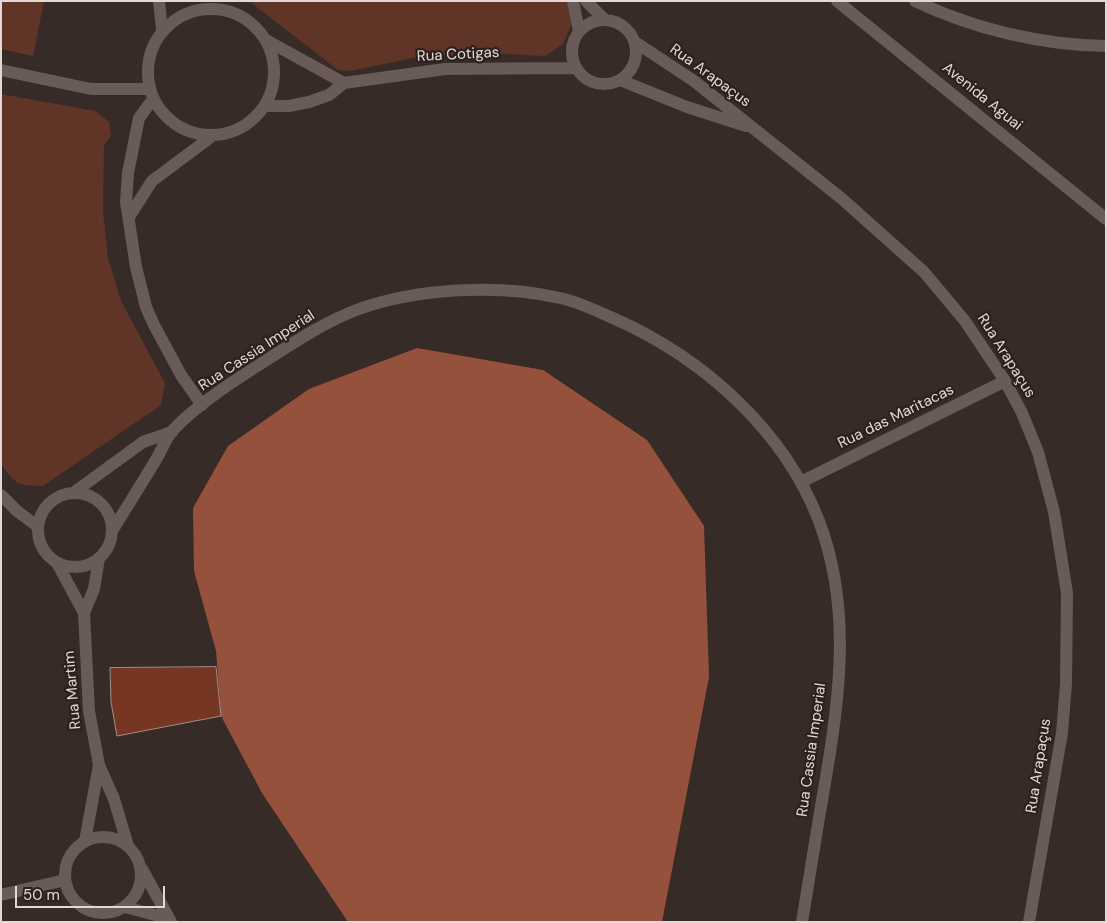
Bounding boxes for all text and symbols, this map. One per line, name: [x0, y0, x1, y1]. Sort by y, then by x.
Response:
street label: Rua Arapaçus: [666, 41, 754, 111]
street label: Rua Cotigas: [416, 44, 500, 66]
street label: Avenida Aguai: [938, 59, 1026, 135]
street label: Rua Cassia Imperial: [196, 307, 318, 395]
street label: Rua Arapaçus: [973, 311, 1039, 401]
street label: Rua das Maritacas: [835, 381, 957, 453]
street label: Rua Martim: [61, 650, 85, 730]
street label: Rua Cassia Imperial: [794, 682, 830, 818]
street label: Rua Arapaçus: [1023, 717, 1055, 815]
scale bar: [18, 876, 168, 908]
text: 50 m: [23, 885, 60, 905]

